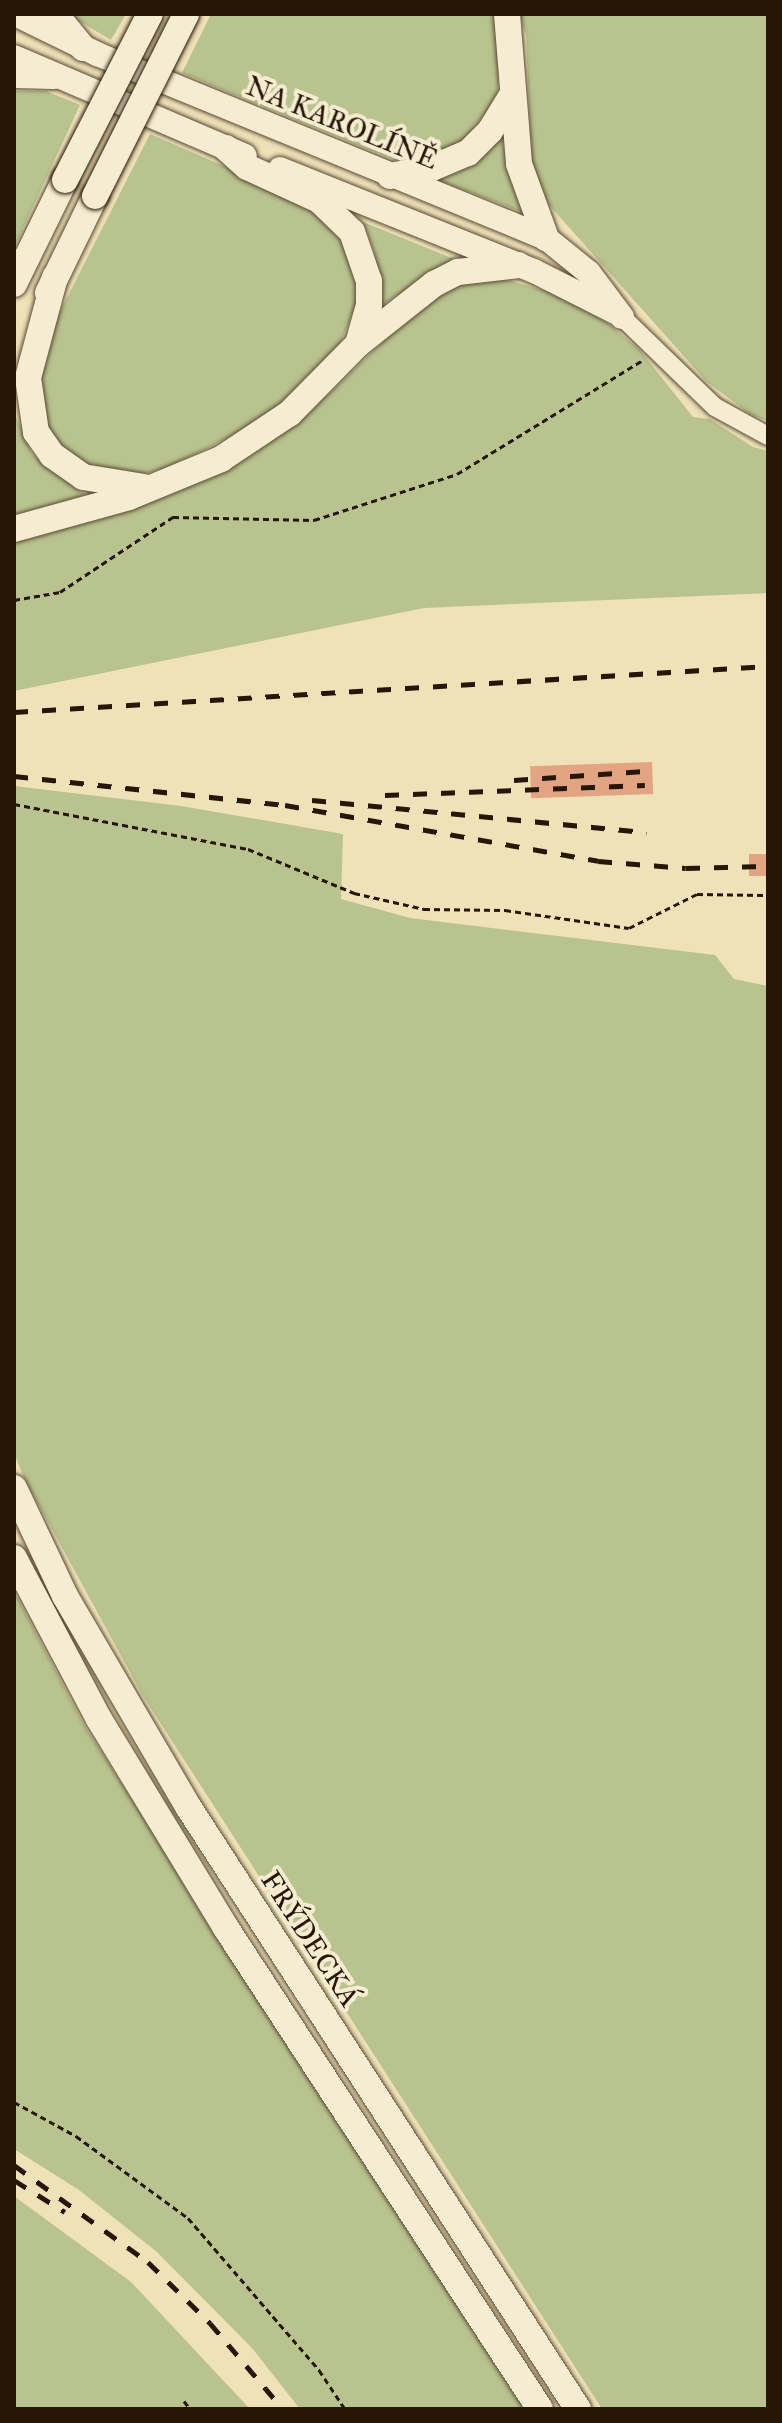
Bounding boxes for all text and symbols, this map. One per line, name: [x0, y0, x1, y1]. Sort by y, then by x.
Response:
street label: NA KAROLÍNĚ: [241, 69, 443, 177]
street label: FRÝDECKÁ: [254, 1865, 366, 2013]

